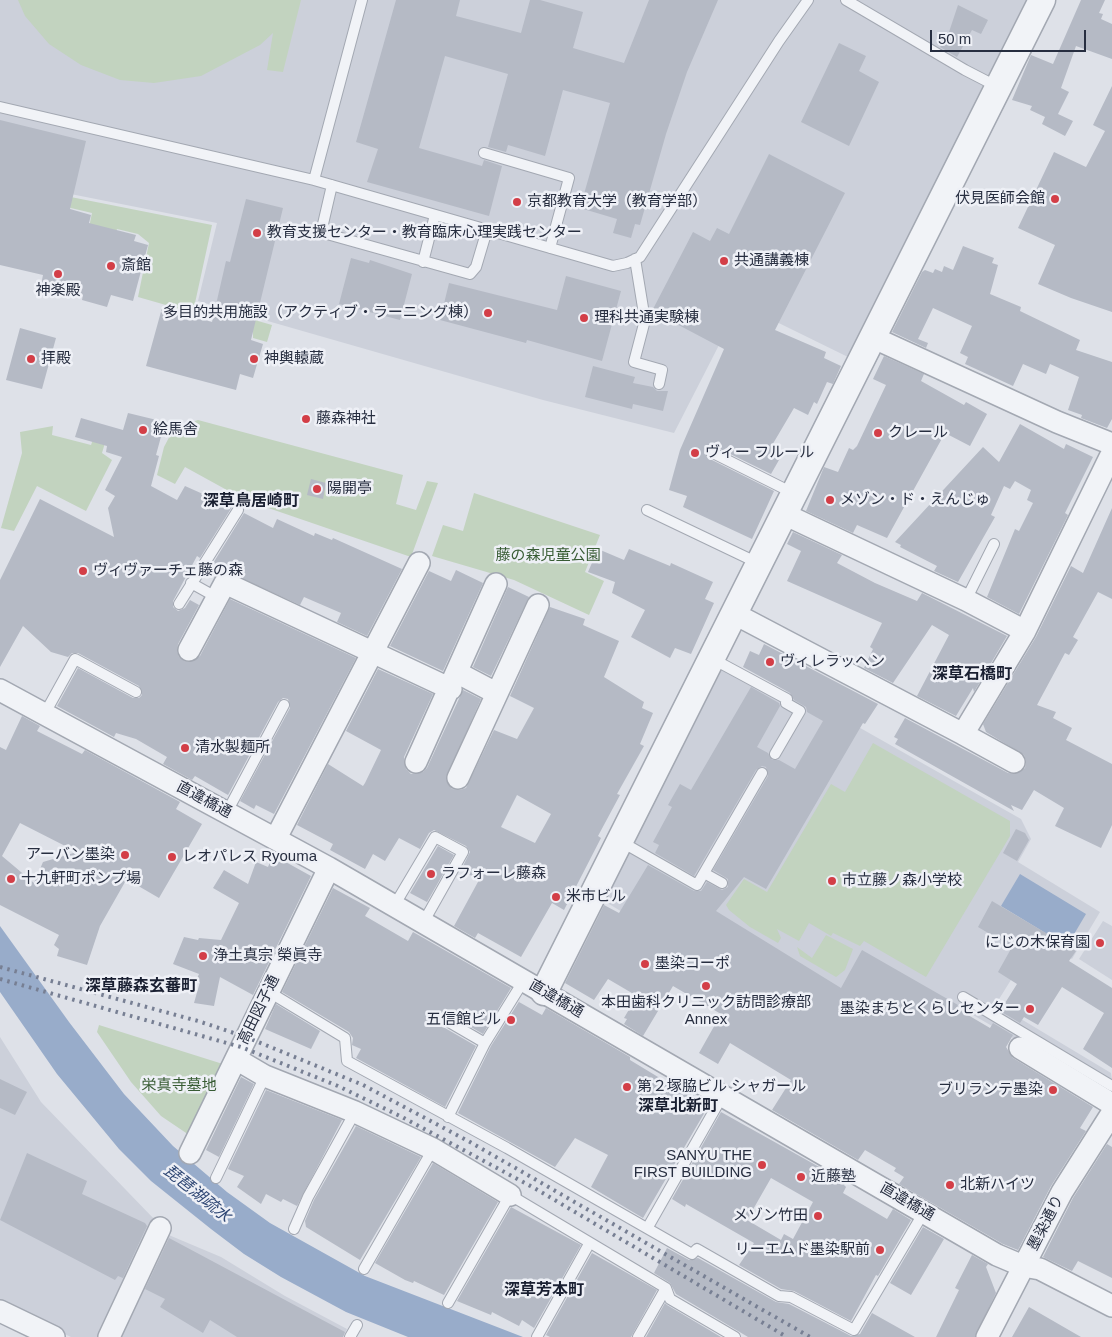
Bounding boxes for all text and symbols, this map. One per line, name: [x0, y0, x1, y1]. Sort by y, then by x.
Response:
scale bar: [932, 20, 1088, 52]
text: 50 m: [938, 30, 971, 47]
place label: 伏見医師会館: [955, 190, 1045, 208]
place label: 京都教育大学（教育学部）: [527, 193, 707, 211]
marker: 伏見医師会館: [1049, 193, 1061, 205]
marker: 京都教育大学（教育学部）: [511, 196, 523, 208]
place label: 教育支援センター・教育臨床心理実践センター: [267, 224, 582, 242]
marker: 教育支援センター・教育臨床心理実践センター: [251, 227, 263, 239]
place label: 共通講義棟: [734, 252, 809, 270]
marker: 共通講義棟: [718, 255, 730, 267]
place label: 斎館: [121, 257, 151, 275]
marker: 斎館: [105, 260, 117, 272]
marker: 神楽殿: [52, 268, 64, 280]
place label: 神楽殿: [36, 282, 80, 300]
place label: 多目的共用施設（アクティブ・ラーニング棟）: [163, 304, 478, 322]
marker: 多目的共用施設（アクティブ・ラーニング棟）: [482, 307, 494, 319]
place label: 理科共通実験棟: [594, 309, 699, 327]
marker: 理科共通実験棟: [578, 312, 590, 324]
place label: 拝殿: [41, 350, 71, 368]
place label: 神輿轅蔵: [264, 350, 324, 368]
marker: 拝殿: [25, 353, 37, 365]
marker: 神輿轅蔵: [248, 353, 260, 365]
place label: 藤森神社: [316, 410, 376, 428]
marker: 藤森神社: [300, 413, 312, 425]
place label: 絵馬舎: [153, 421, 198, 439]
marker: 絵馬舎: [137, 424, 149, 436]
place label: クレール: [888, 424, 948, 442]
marker: クレール: [872, 427, 884, 439]
place label: ヴィー フルール: [705, 444, 814, 462]
marker: ヴィー フルール: [689, 447, 701, 459]
place label: 陽開亭: [327, 480, 372, 498]
marker: 陽開亭: [311, 483, 323, 495]
place label: メゾン・ド・えんじゅ: [840, 491, 990, 509]
district label: 深草鳥居崎町: [203, 492, 299, 512]
marker: メゾン・ド・えんじゅ: [824, 494, 836, 506]
park label: 藤の森児童公園: [496, 547, 600, 565]
place label: ヴィヴァーチェ藤の森: [93, 562, 243, 580]
marker: ヴィヴァーチェ藤の森: [77, 565, 89, 577]
place label: ヴィレラッヘン: [780, 653, 885, 671]
marker: ヴィレラッヘン: [764, 656, 776, 668]
district label: 深草石橋町: [932, 665, 1012, 685]
place label: 清水製麺所: [195, 739, 270, 757]
marker: 清水製麺所: [179, 742, 191, 754]
street label: 直違橋通: [173, 778, 235, 822]
place label: アーバン墨染: [26, 846, 115, 864]
place label: レオパレス Ryouma: [182, 848, 317, 866]
marker: アーバン墨染: [119, 849, 131, 861]
marker: レオパレス Ryouma: [166, 851, 178, 863]
place label: ラフォーレ藤森: [441, 865, 546, 883]
marker: ラフォーレ藤森: [425, 868, 437, 880]
place label: 十九軒町ポンプ場: [21, 870, 141, 888]
place label: 市立藤ノ森小学校: [842, 872, 962, 890]
marker: 十九軒町ポンプ場: [5, 873, 17, 885]
marker: 市立藤ノ森小学校: [826, 875, 838, 887]
place label: 米市ビル: [566, 888, 626, 906]
marker: 米市ビル: [550, 891, 562, 903]
place label: にじの木保育園: [985, 934, 1090, 952]
marker: にじの木保育園: [1094, 937, 1106, 949]
place label: 浄土真宗 榮眞寺: [213, 947, 322, 965]
marker: 浄土真宗 榮眞寺: [197, 950, 209, 962]
place label: 墨染コーポ: [655, 955, 730, 973]
marker: 墨染コーポ: [639, 958, 651, 970]
street label: 高田図子通: [234, 972, 284, 1048]
street label: 直違橋通: [526, 976, 586, 1022]
district label: 深草藤森玄蕃町: [85, 977, 197, 997]
marker: 本田歯科クリニック訪問診療部 Annex: [700, 980, 712, 992]
place label: 本田歯科クリニック訪問診療部 Annex: [601, 994, 811, 1029]
place label: 墨染まちとくらしセンター: [840, 1000, 1020, 1018]
marker: 墨染まちとくらしセンター: [1024, 1003, 1036, 1015]
place label: 五信館ビル: [426, 1011, 501, 1029]
marker: 五信館ビル: [505, 1014, 517, 1026]
park label: 栄真寺墓地: [142, 1077, 216, 1095]
place label: 第２塚脇ビル シャガール: [637, 1078, 806, 1096]
marker: 第２塚脇ビル シャガール: [621, 1081, 633, 1093]
place label: ブリランテ墨染: [938, 1081, 1043, 1099]
marker: ブリランテ墨染: [1047, 1084, 1059, 1096]
district label: 深草北新町: [638, 1097, 718, 1117]
place label: SANYU THE FIRST BUILDING: [634, 1147, 752, 1182]
marker: SANYU THE FIRST BUILDING: [756, 1159, 768, 1171]
water label: 琵琶湖疏水: [160, 1161, 234, 1227]
place label: 近藤塾: [811, 1168, 856, 1186]
marker: 近藤塾: [795, 1171, 807, 1183]
place label: 北新ハイツ: [960, 1176, 1035, 1194]
street label: 直違橋通: [877, 1179, 937, 1225]
marker: 北新ハイツ: [944, 1179, 956, 1191]
street label: 墨染通り: [1024, 1192, 1068, 1254]
place label: メゾン竹田: [733, 1207, 808, 1225]
marker: メゾン竹田: [812, 1210, 824, 1222]
place label: リーエムド墨染駅前: [735, 1241, 870, 1259]
marker: リーエムド墨染駅前: [874, 1244, 886, 1256]
district label: 深草芳本町: [504, 1281, 584, 1301]

